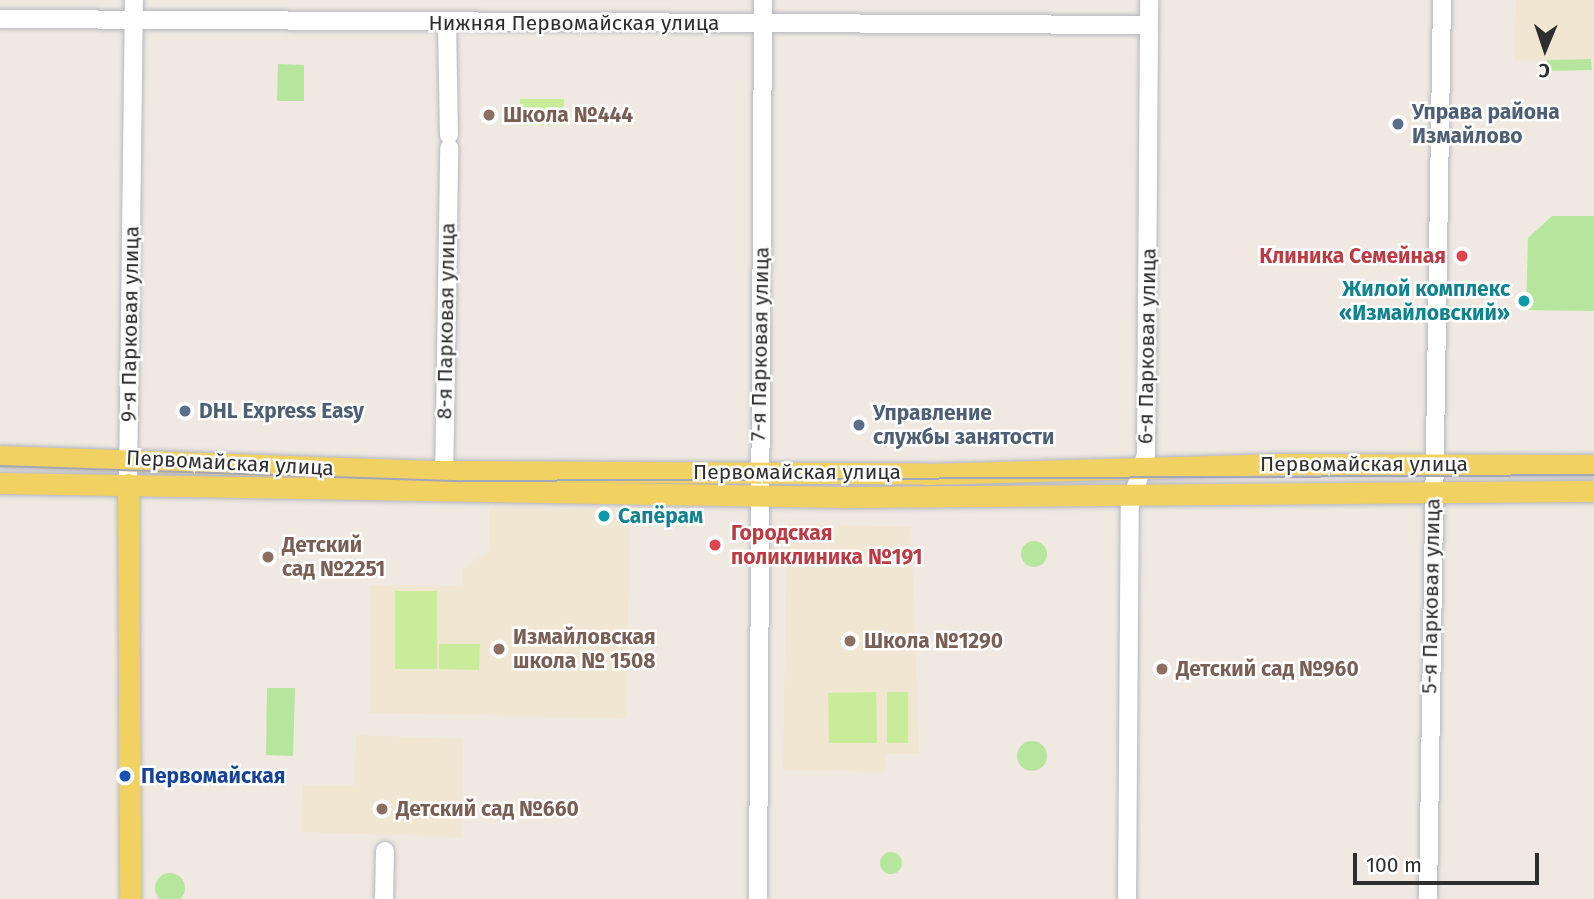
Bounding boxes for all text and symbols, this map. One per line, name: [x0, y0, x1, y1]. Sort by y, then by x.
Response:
street label: Нижняя Первомайская улица: [428, 10, 720, 36]
north arrow: [1510, 14, 1580, 84]
text: С: [1538, 59, 1550, 82]
place label: Управа района Измайлово: [1412, 99, 1560, 149]
place label: Школа №444: [503, 102, 633, 128]
marker: Школа №444: [481, 107, 497, 123]
marker: Управа района Измайлово: [1390, 116, 1406, 132]
street label: 8-я Парковая улица: [432, 222, 460, 420]
street label: 9-я Парковая улица: [116, 226, 144, 422]
place label: Клиника Семейная: [1259, 243, 1446, 269]
marker: Клиника Семейная: [1452, 246, 1472, 266]
street label: 7-я Парковая улица: [746, 247, 774, 441]
street label: 6-я Парковая улица: [1133, 248, 1161, 444]
place label: Жилой комплекс «Измайловский»: [1339, 276, 1510, 326]
marker: Жилой комплекс «Измайловский»: [1516, 293, 1532, 309]
place label: DHL Express Easy: [199, 398, 364, 424]
place label: Управление cлужбы занятости: [873, 400, 1054, 450]
marker: DHL Express Easy: [177, 403, 193, 419]
marker: Управление cлужбы занятости: [851, 417, 867, 433]
street label: Первомайская улица: [126, 445, 334, 481]
street label: Первомайская улица: [1260, 451, 1468, 477]
street label: Первомайская улица: [693, 459, 901, 485]
street label: 5-я Парковая улица: [1417, 498, 1445, 694]
place label: Сапёрам: [618, 503, 703, 529]
marker: Сапёрам: [596, 508, 612, 524]
place label: Городская поликлиника №191: [731, 520, 923, 570]
place label: Детский сад №2251: [282, 532, 385, 582]
marker: Городская поликлиника №191: [705, 535, 725, 555]
marker: Детский сад №2251: [260, 549, 276, 565]
place label: Измайловская школа № 1508: [513, 624, 656, 674]
place label: Школа №1290: [864, 628, 1003, 654]
marker: Школа №1290: [842, 633, 858, 649]
marker: Измайловская школа № 1508: [491, 641, 507, 657]
place label: Детский сад №960: [1176, 656, 1359, 682]
marker: Детский сад №960: [1154, 661, 1170, 677]
place label: Первомайская: [141, 763, 285, 789]
marker: Первомайская: [115, 766, 135, 786]
place label: Детский сад №660: [396, 796, 579, 822]
marker: Детский сад №660: [374, 801, 390, 817]
scale bar: [1356, 839, 1542, 883]
text: 100 m: [1366, 852, 1422, 878]

